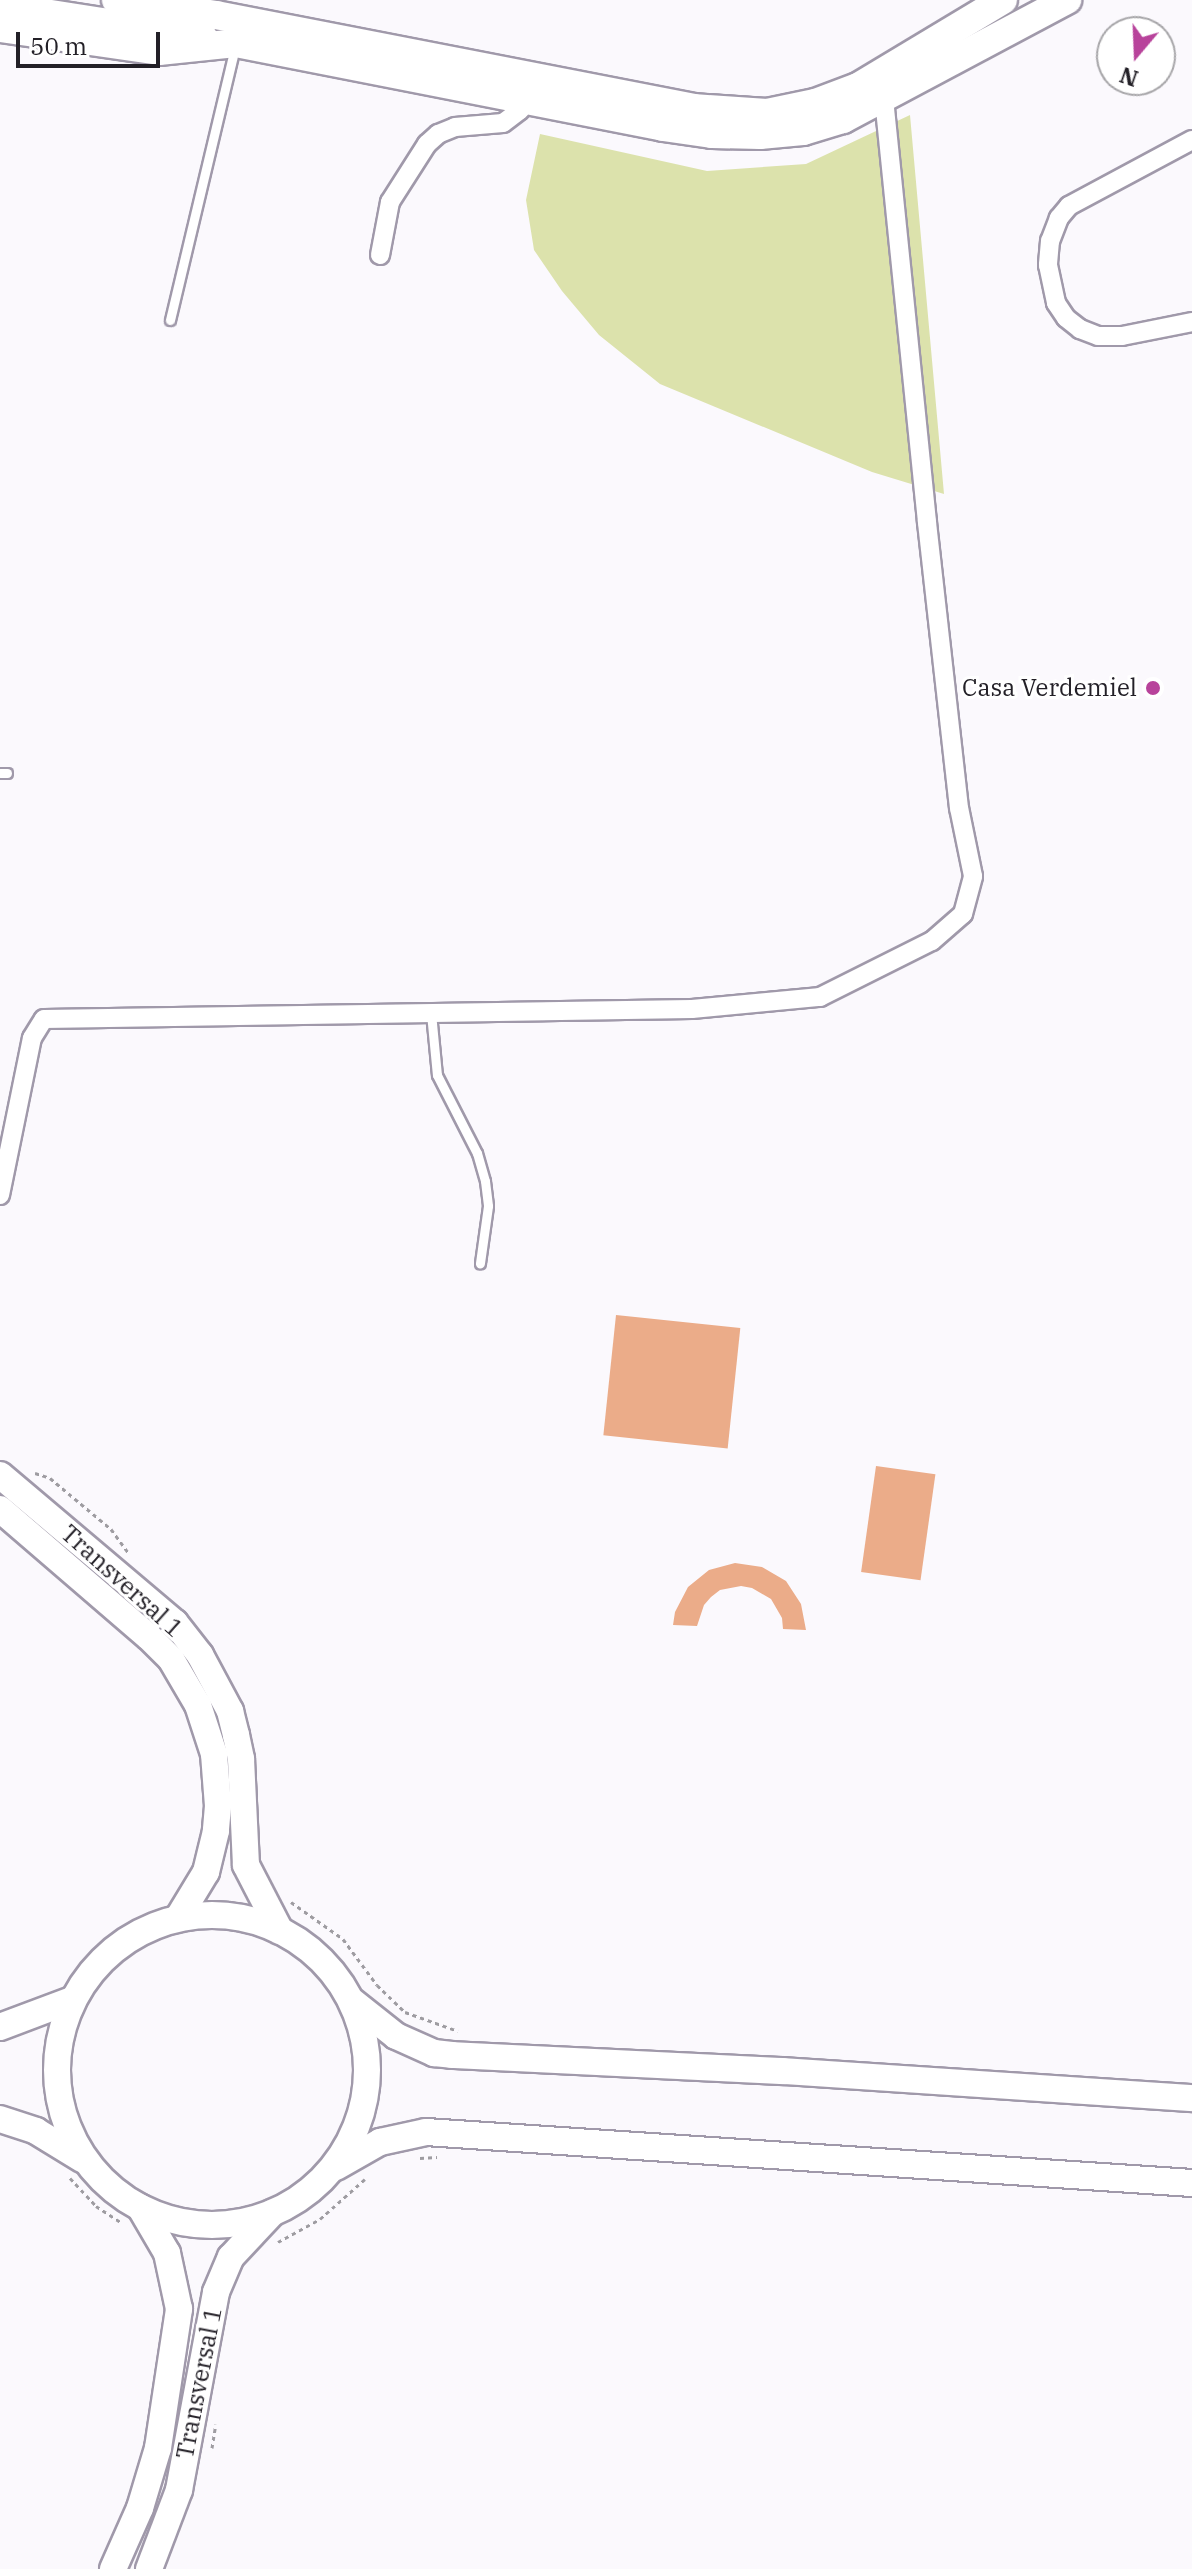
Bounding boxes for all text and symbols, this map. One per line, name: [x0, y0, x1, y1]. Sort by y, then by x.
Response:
scale bar: [20, 16, 164, 66]
north arrow: [1096, 16, 1176, 96]
text: 50 m: [30, 30, 87, 62]
text: N: [1116, 61, 1142, 94]
place label: Casa Verdemiel: [962, 674, 1137, 702]
marker: Casa Verdemiel: [1144, 679, 1162, 697]
street label: Transversal 1: [55, 1519, 189, 1643]
street label: Transversal 1: [170, 2305, 228, 2461]

